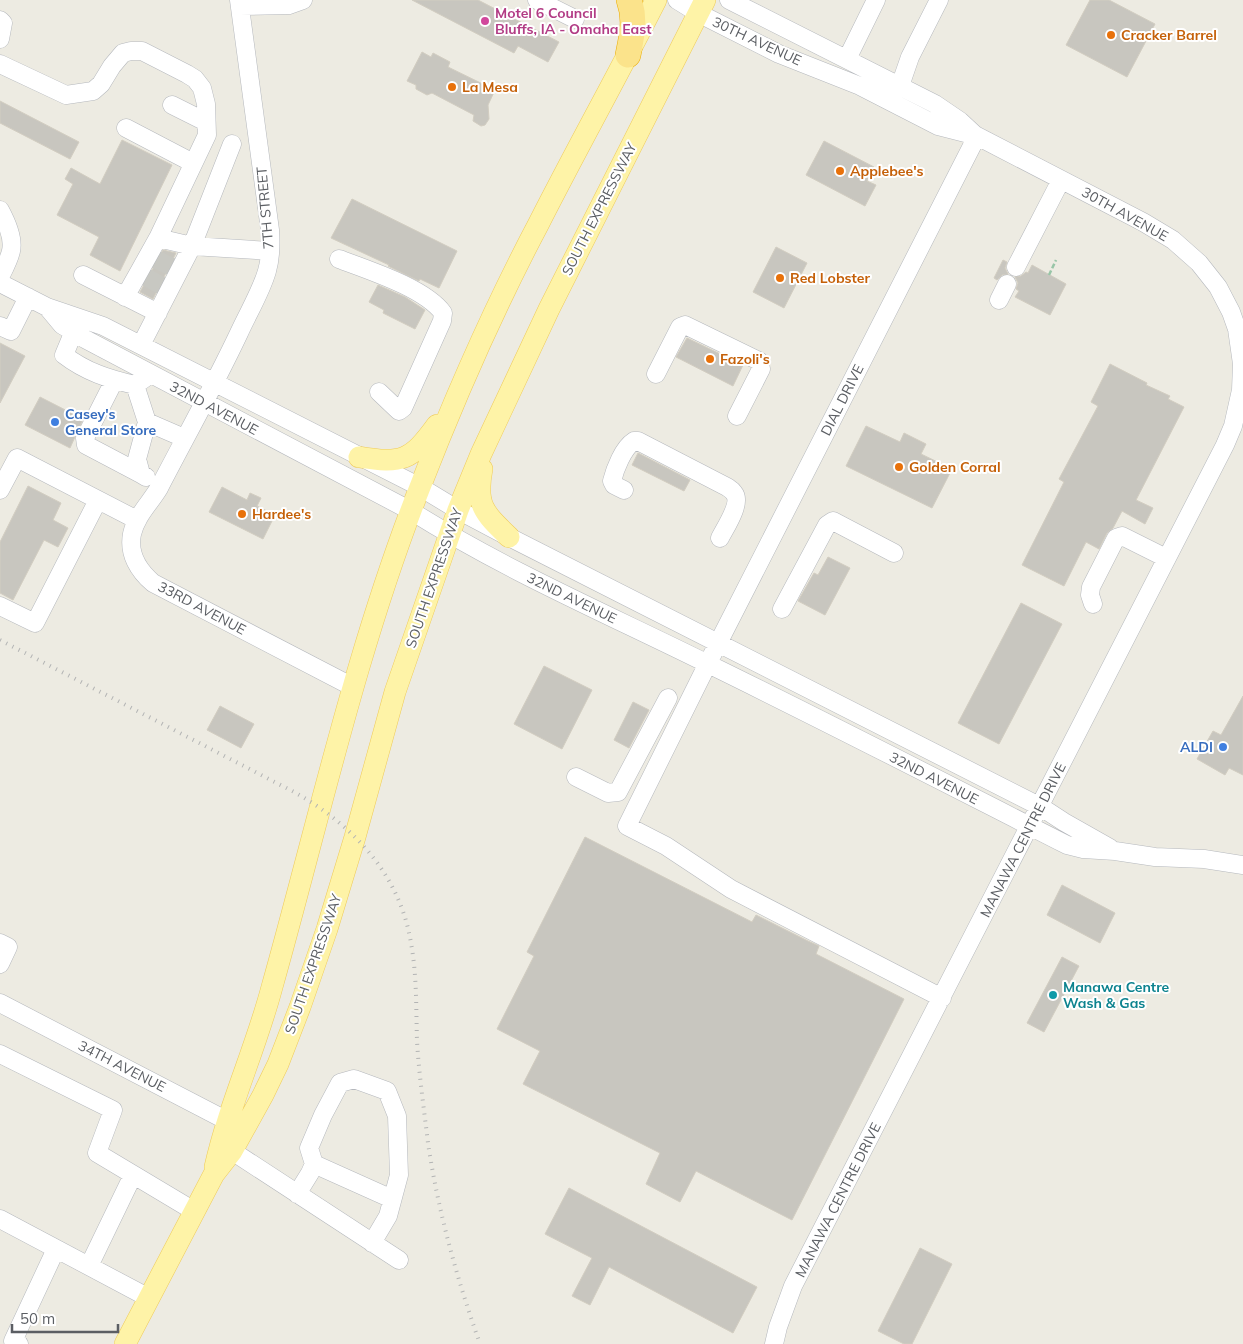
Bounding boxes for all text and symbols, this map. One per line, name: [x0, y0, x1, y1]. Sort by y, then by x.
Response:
place label: Motel 6 Council Bluffs, IA - Omaha East: [495, 4, 652, 38]
street label: 30TH AVENUE: [710, 13, 804, 69]
marker: Motel 6 Council Bluffs, IA - Omaha East: [479, 15, 491, 27]
place label: Cracker Barrel: [1121, 26, 1217, 44]
marker: Cracker Barrel: [1105, 29, 1117, 41]
place label: La Mesa: [462, 78, 518, 96]
marker: La Mesa: [446, 81, 458, 93]
street label: SOUTH EXPRESSWAY: [558, 139, 641, 278]
place label: Applebee's: [850, 162, 924, 180]
marker: Applebee's: [834, 165, 846, 177]
street label: 7TH STREET: [252, 166, 278, 250]
street label: 30TH AVENUE: [1079, 183, 1171, 245]
place label: Red Lobster: [790, 269, 870, 287]
marker: Red Lobster: [774, 272, 786, 284]
place label: Fazoli's: [720, 350, 770, 368]
marker: Fazoli's: [704, 353, 716, 365]
street label: DIAL DRIVE: [816, 361, 868, 439]
street label: 32ND AVENUE: [167, 377, 261, 439]
place label: Casey's General Store: [65, 405, 157, 439]
marker: Casey's General Store: [49, 416, 61, 428]
place label: Golden Corral: [909, 458, 1001, 476]
marker: Golden Corral: [893, 461, 905, 473]
place label: Hardee's: [252, 505, 311, 523]
street label: SOUTH EXPRESSWAY: [402, 505, 467, 650]
marker: Hardee's: [236, 508, 248, 520]
street label: 32ND AVENUE: [524, 568, 620, 628]
street label: 33RD AVENUE: [155, 577, 249, 639]
place label: ALDI: [1180, 738, 1213, 756]
marker: ALDI: [1217, 741, 1229, 753]
street label: 32ND AVENUE: [886, 748, 982, 808]
street label: MANAWA CENTRE DRIVE: [976, 760, 1070, 920]
street label: SOUTH EXPRESSWAY: [281, 891, 346, 1036]
place label: Manawa Centre Wash & Gas: [1063, 978, 1170, 1012]
marker: Manawa Centre Wash & Gas: [1047, 989, 1059, 1001]
street label: 34TH AVENUE: [75, 1036, 169, 1096]
street label: MANAWA CENTRE DRIVE: [791, 1120, 885, 1280]
scale bar: [12, 1302, 119, 1334]
text: 50 m: [20, 1309, 55, 1328]

